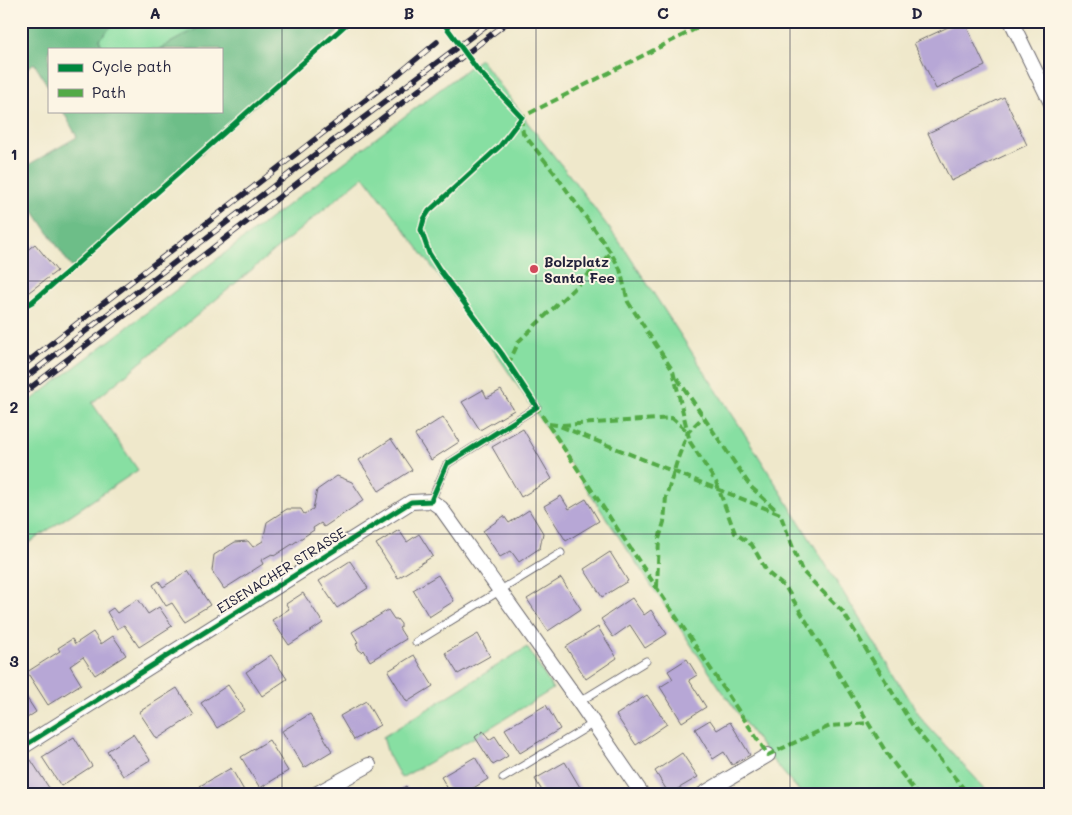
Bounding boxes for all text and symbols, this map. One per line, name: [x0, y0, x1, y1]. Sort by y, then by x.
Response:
text: A: [149, 2, 161, 23]
text: B: [404, 2, 414, 23]
text: C: [657, 2, 669, 23]
text: D: [911, 2, 923, 23]
legend: [48, 48, 222, 112]
text: Cycle path: [92, 56, 171, 76]
text: Path: [92, 82, 126, 102]
text: 1: [10, 143, 18, 164]
place label: Bolzplatz Santa Fee: [544, 252, 615, 287]
marker: Bolzplatz Santa Fee: [528, 263, 540, 275]
text: 2: [10, 396, 19, 417]
street label: EISENACHER STRASSE: [213, 523, 349, 617]
text: 3: [9, 650, 19, 671]

